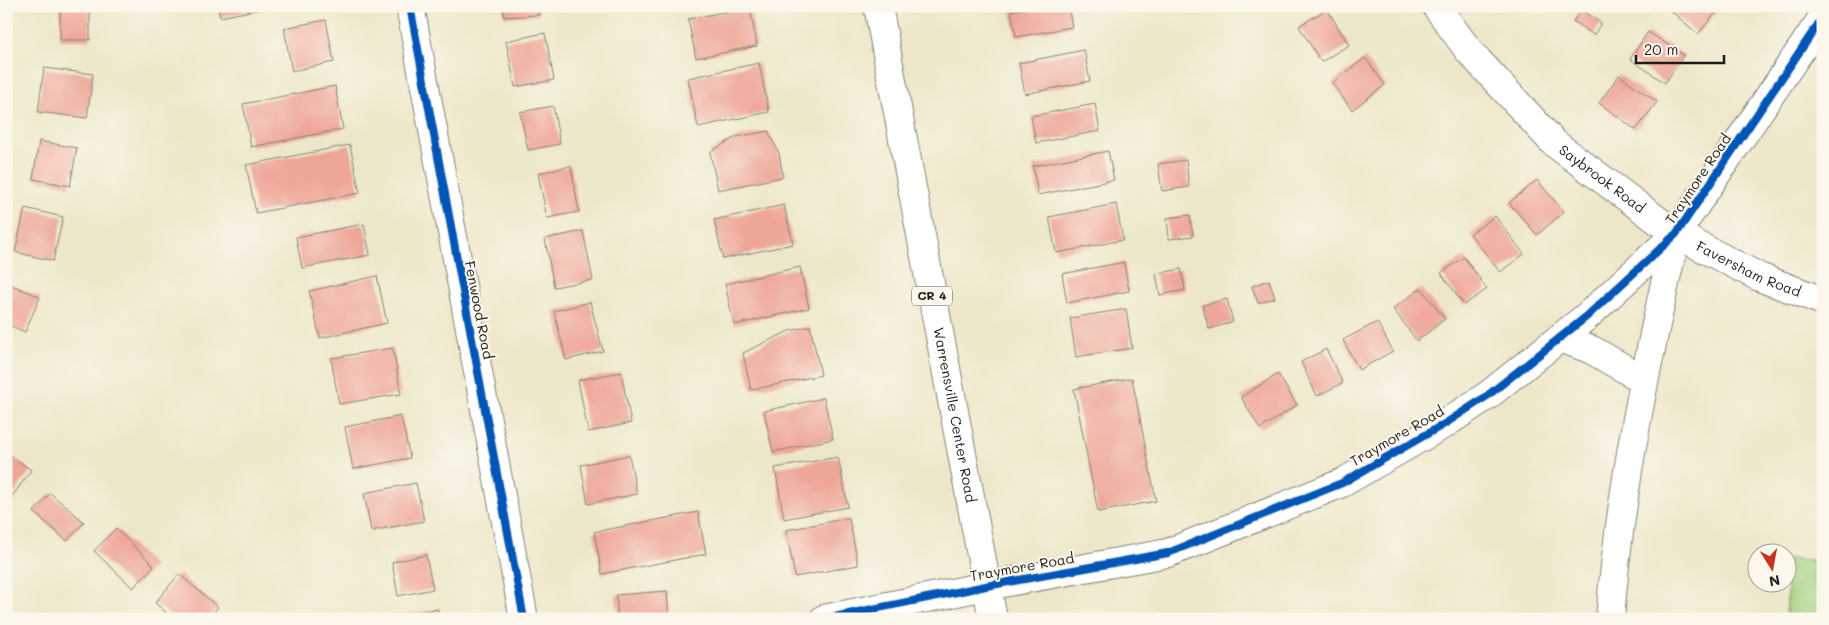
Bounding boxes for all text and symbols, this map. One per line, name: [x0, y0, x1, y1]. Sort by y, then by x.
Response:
scale bar: [1636, 32, 1724, 64]
text: 20 m: [1644, 39, 1678, 59]
street label: Traymore Road: [1660, 130, 1735, 228]
street label: Saybrook Road: [1555, 140, 1650, 217]
street label: Faversham Road: [1693, 236, 1804, 301]
street label: Fenwood Road: [461, 259, 498, 361]
road number: CR 4: [912, 286, 952, 306]
street label: Warrensville Center Road: [929, 326, 981, 504]
street label: Traymore Road: [1346, 401, 1447, 470]
north arrow: [1746, 542, 1796, 592]
street label: Traymore Road: [968, 548, 1076, 585]
text: N: [1768, 571, 1782, 592]

